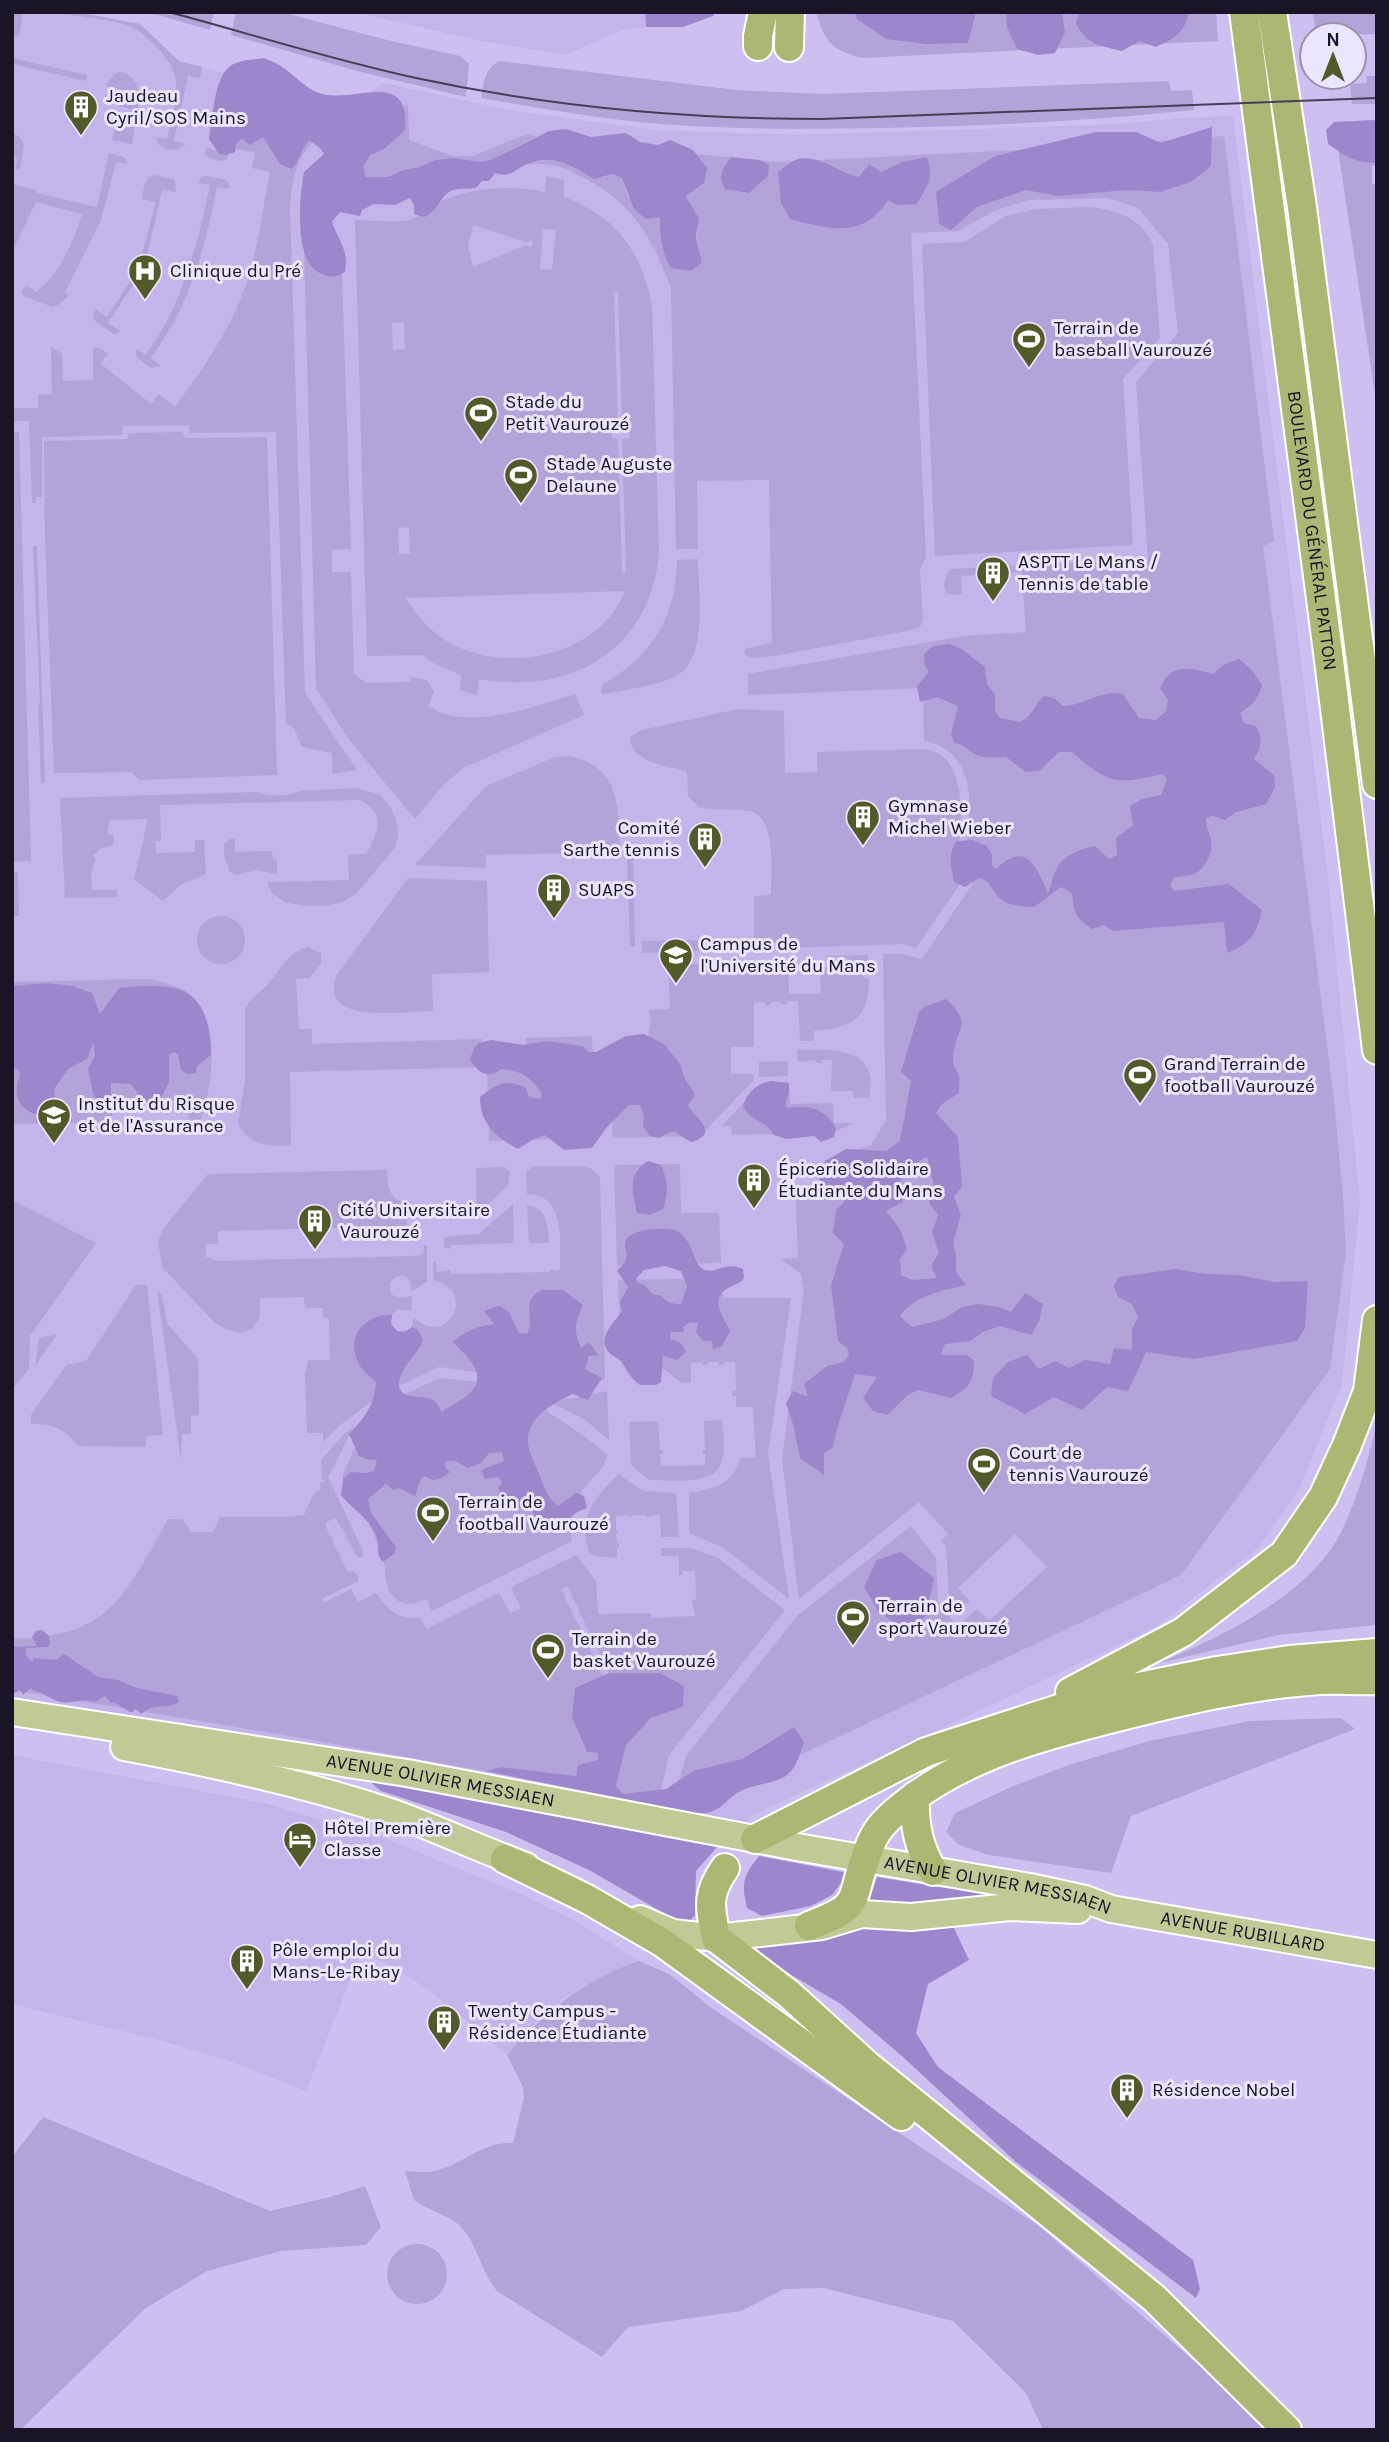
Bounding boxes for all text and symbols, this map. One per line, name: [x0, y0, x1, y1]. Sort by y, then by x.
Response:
north arrow: [1298, 21, 1368, 91]
text: N: [1326, 29, 1340, 51]
place label: Jaudeau Cyril/SOS Mains: [106, 85, 246, 129]
building icon: Jaudeau Cyril/SOS Mains: [62, 88, 100, 137]
hospital icon: Clinique du Pré: [126, 252, 164, 301]
place label: Clinique du Pré: [170, 260, 301, 282]
place label: Terrain de baseball Vaurouzé: [1054, 317, 1212, 361]
sports icon: Terrain de baseball Vaurouzé: [1010, 320, 1048, 369]
street label: BOULEVARD DU GÉNÉRAL PATTON: [1283, 389, 1341, 672]
place label: Stade du Petit Vaurouzé: [505, 391, 629, 435]
sports icon: Stade du Petit Vaurouzé: [462, 394, 500, 443]
place label: Stade Auguste Delaune: [546, 453, 672, 497]
sports icon: Stade Auguste Delaune: [502, 456, 540, 505]
place label: ASPTT Le Mans / Tennis de table: [1018, 551, 1158, 595]
building icon: ASPTT Le Mans / Tennis de table: [974, 554, 1012, 603]
place label: Gymnase Michel Wieber: [888, 795, 1011, 839]
building icon: Gymnase Michel Wieber: [844, 798, 882, 847]
place label: Comité Sarthe tennis: [563, 817, 680, 861]
building icon: Comité Sarthe tennis: [686, 820, 724, 869]
building icon: SUAPS: [535, 871, 573, 920]
place label: SUAPS: [578, 879, 635, 901]
place label: Campus de l'Université du Mans: [700, 933, 876, 977]
school or university icon: Campus de l'Université du Mans: [657, 936, 695, 985]
place label: Grand Terrain de football Vaurouzé: [1164, 1053, 1315, 1097]
sports icon: Grand Terrain de football Vaurouzé: [1121, 1056, 1159, 1105]
place label: Institut du Risque et de l'Assurance: [78, 1093, 235, 1137]
school or university icon: Institut du Risque et de l'Assurance: [35, 1096, 73, 1145]
place label: Épicerie Solidaire Étudiante du Mans: [778, 1157, 943, 1202]
building icon: Épicerie Solidaire Étudiante du Mans: [735, 1161, 773, 1210]
place label: Cité Universitaire Vaurouzé: [340, 1199, 490, 1243]
building icon: Cité Universitaire Vaurouzé: [296, 1202, 334, 1251]
place label: Court de tennis Vaurouzé: [1009, 1442, 1149, 1486]
sports icon: Court de tennis Vaurouzé: [965, 1445, 1003, 1494]
place label: Terrain de football Vaurouzé: [458, 1491, 609, 1535]
sports icon: Terrain de football Vaurouzé: [414, 1494, 452, 1543]
place label: Terrain de sport Vaurouzé: [878, 1595, 1008, 1639]
sports icon: Terrain de sport Vaurouzé: [834, 1598, 872, 1647]
place label: Terrain de basket Vaurouzé: [572, 1628, 715, 1672]
sports icon: Terrain de basket Vaurouzé: [529, 1631, 567, 1680]
street label: AVENUE OLIVIER MESSIAEN: [325, 1750, 556, 1812]
place label: Hôtel Première Classe: [324, 1817, 451, 1861]
hotel icon: Hôtel Première Classe: [281, 1820, 319, 1869]
street label: AVENUE OLIVIER MESSIAEN: [882, 1851, 1115, 1919]
street label: AVENUE RUBILLARD: [1159, 1907, 1327, 1957]
place label: Pôle emploi du Mans-Le-Ribay: [272, 1939, 400, 1983]
building icon: Pôle emploi du Mans-Le-Ribay: [228, 1942, 266, 1991]
place label: Twenty Campus - Résidence Étudiante: [468, 2000, 647, 2044]
building icon: Twenty Campus - Résidence Étudiante: [425, 2003, 463, 2052]
building icon: Résidence Nobel: [1108, 2071, 1146, 2120]
place label: Résidence Nobel: [1152, 2079, 1295, 2101]

